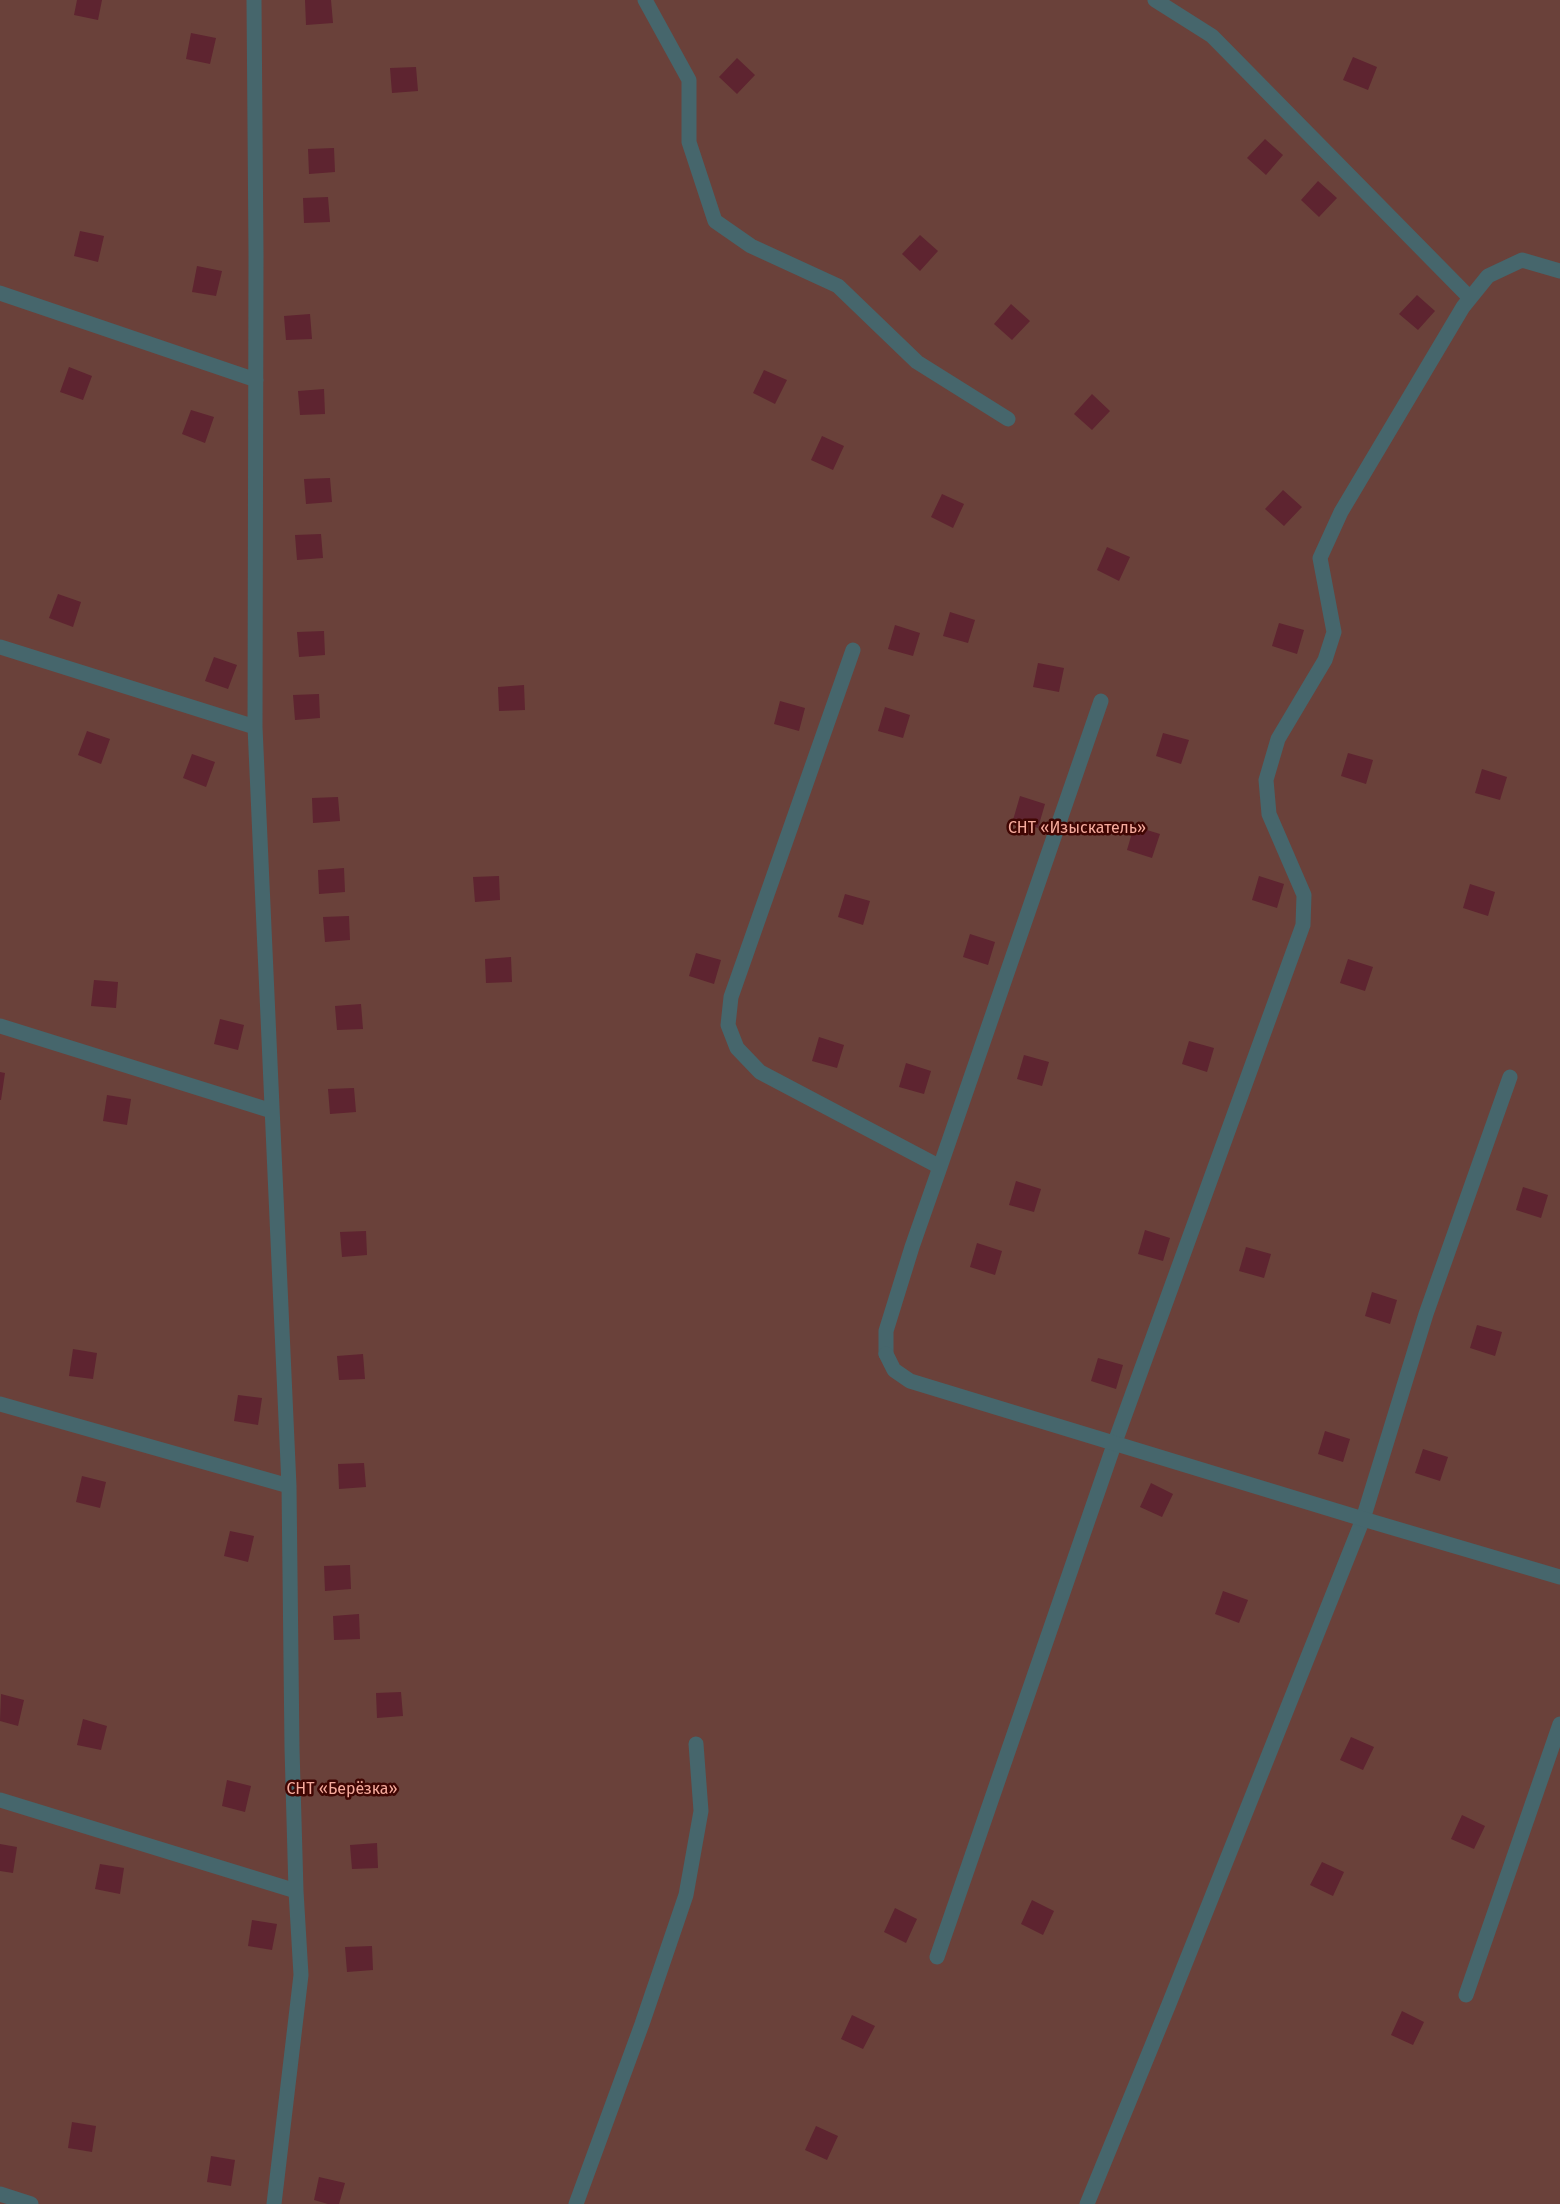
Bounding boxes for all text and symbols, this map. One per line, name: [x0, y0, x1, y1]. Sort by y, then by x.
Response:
park label: СНТ «Изыскатель»: [1008, 819, 1146, 839]
park label: СНТ «Берёзка»: [286, 1780, 398, 1800]

